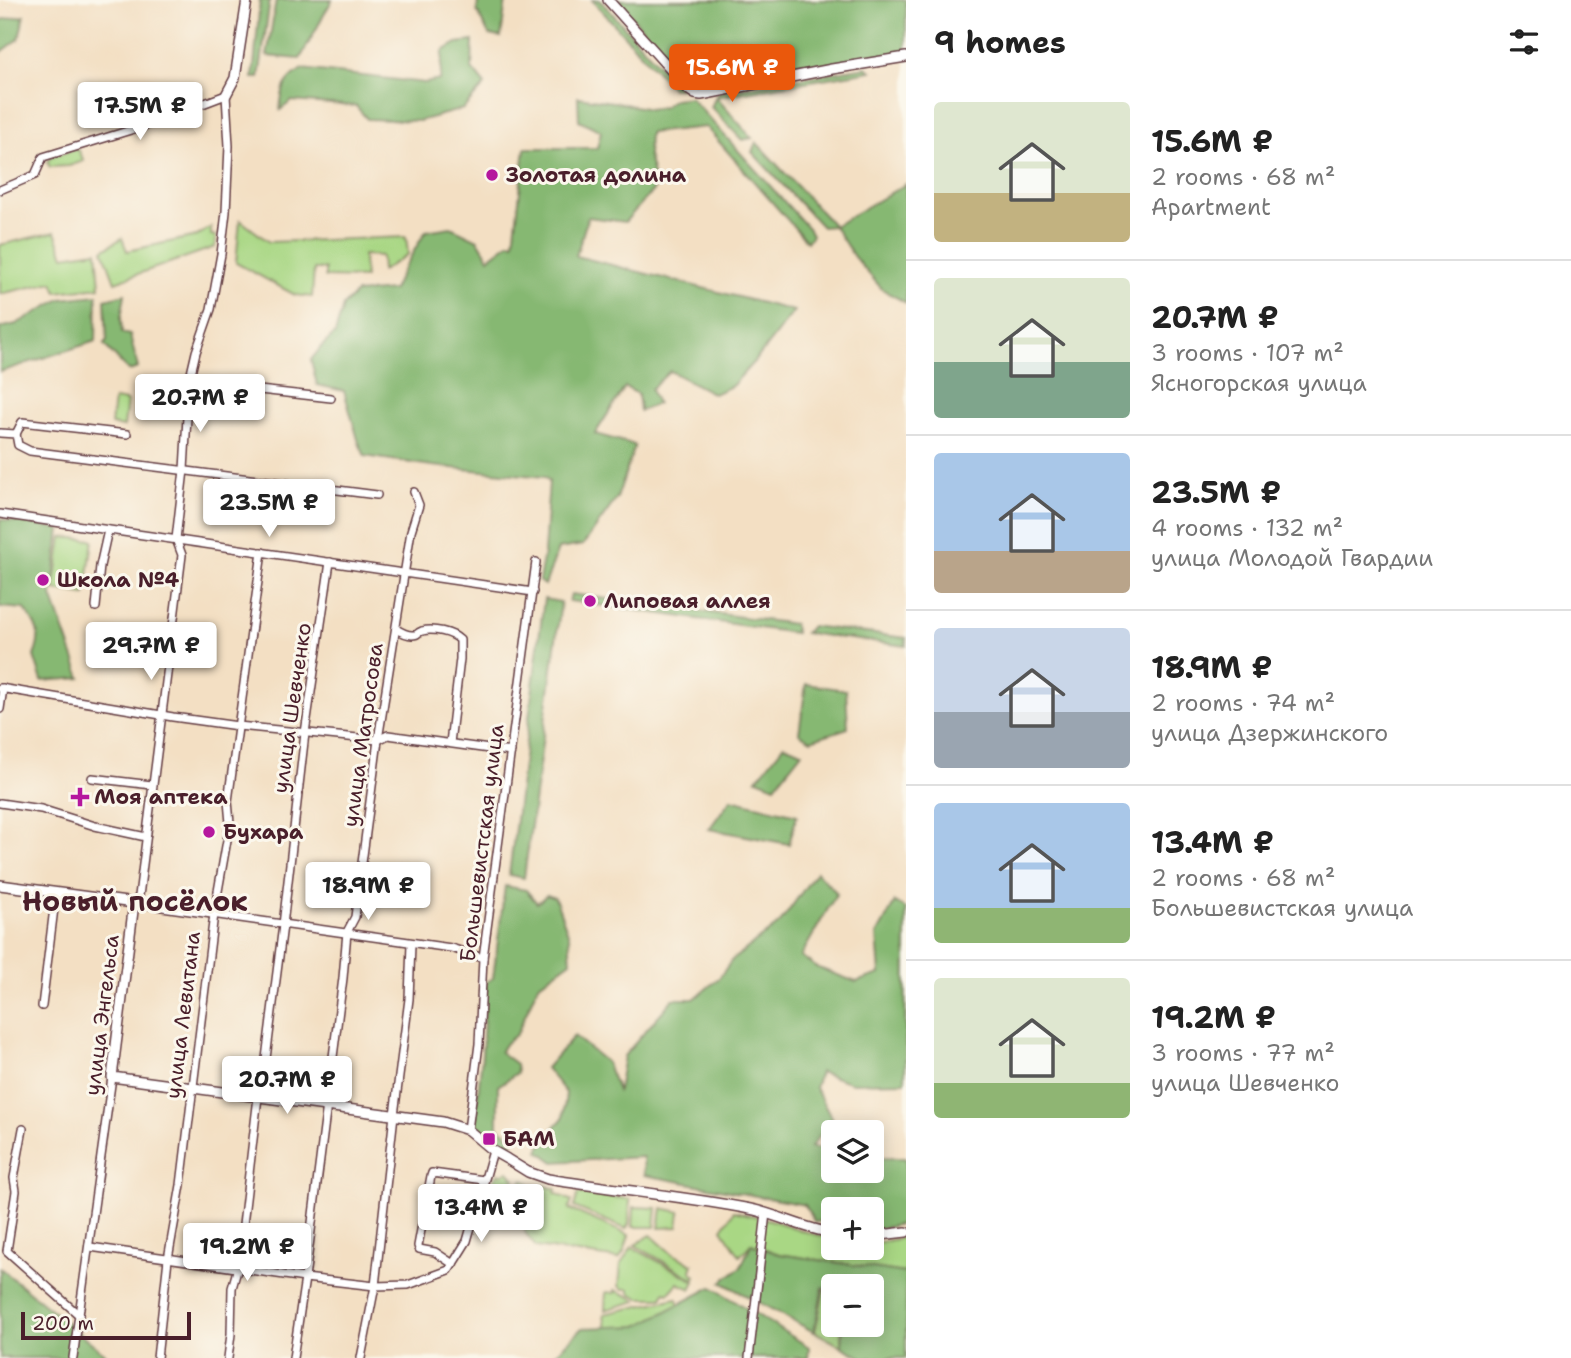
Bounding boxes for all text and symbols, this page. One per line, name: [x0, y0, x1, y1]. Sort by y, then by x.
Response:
text: 9 homes: [934, 22, 1066, 63]
icon: filters: [1505, 23, 1543, 61]
pin: 15.6M ₽: [667, 44, 797, 104]
text: 15.6M ₽: [685, 52, 779, 82]
pin: 17.5M ₽: [75, 82, 205, 142]
text: 17.5M ₽: [94, 90, 186, 120]
text: 15.6M ₽: [1151, 121, 1273, 162]
icon: home: [990, 130, 1074, 214]
place label: Золотая долина: [506, 161, 687, 189]
text: 2 rooms · 68 m²: [1151, 162, 1335, 192]
marker: Золотая долина: [484, 167, 500, 183]
text: Apartment: [1151, 192, 1271, 222]
text: 20.7M ₽: [1151, 297, 1279, 338]
icon: home: [990, 306, 1074, 390]
text: 3 rooms · 107 m²: [1151, 338, 1344, 368]
text: Ясногорская улица: [1151, 368, 1367, 398]
pin: 20.7M ₽: [135, 374, 265, 434]
text: 20.7M ₽: [151, 382, 249, 412]
text: 23.5M ₽: [1151, 472, 1281, 513]
pin: 23.5M ₽: [204, 480, 334, 539]
icon: home: [990, 481, 1074, 565]
text: 23.5M ₽: [219, 487, 319, 517]
text: 4 rooms · 132 m²: [1151, 513, 1343, 543]
text: улица Молодой Гвардии: [1151, 543, 1433, 573]
place label: Школа №4: [57, 566, 180, 594]
marker: Школа №4: [35, 572, 51, 588]
place label: Липовая аллея: [604, 587, 771, 615]
marker: Липовая аллея: [582, 593, 598, 609]
street label: улица Шевченко: [266, 621, 318, 795]
pin: 29.7M ₽: [86, 622, 216, 682]
text: 29.7M ₽: [102, 630, 200, 660]
street label: улица Матросова: [336, 641, 390, 829]
text: 18.9M ₽: [1151, 647, 1273, 688]
icon: home: [990, 656, 1074, 740]
text: 2 rooms · 74 m²: [1151, 688, 1335, 718]
text: улица Дзержинского: [1151, 718, 1388, 748]
street label: Большевистская улица: [454, 722, 510, 964]
place label: Моя аптека: [94, 783, 228, 811]
marker: Моя аптека: [72, 789, 88, 805]
place label: Бухара: [223, 818, 304, 846]
text: 13.4M ₽: [1151, 822, 1274, 863]
marker: Бухара: [201, 824, 217, 840]
icon: home: [990, 831, 1074, 915]
pin: 18.9M ₽: [303, 862, 433, 922]
text: 2 rooms · 68 m²: [1151, 863, 1335, 893]
text: 18.9M ₽: [321, 870, 415, 900]
district label: Новый посёлок: [22, 882, 248, 920]
text: Большевистская улица: [1151, 893, 1413, 923]
street label: улица Левитана: [159, 930, 207, 1100]
street label: улица Энгельса: [78, 933, 126, 1097]
text: 19.2M ₽: [1151, 997, 1276, 1038]
icon: home: [990, 1006, 1074, 1090]
text: 3 rooms · 77 m²: [1151, 1038, 1335, 1068]
pin: 20.7M ₽: [222, 1056, 352, 1116]
text: 20.7M ₽: [238, 1064, 336, 1094]
text: улица Шевченко: [1151, 1068, 1339, 1098]
map controls: [821, 1120, 884, 1337]
button: layers: [821, 1120, 884, 1183]
place label: БАМ: [503, 1125, 555, 1153]
marker: БАМ: [481, 1131, 497, 1147]
pin: 13.4M ₽: [416, 1184, 546, 1244]
text: 13.4M ₽: [434, 1192, 528, 1222]
button: +: [821, 1197, 884, 1260]
pin: 19.2M ₽: [182, 1224, 312, 1283]
text: 19.2M ₽: [199, 1231, 295, 1261]
button: −: [821, 1274, 884, 1337]
scale bar: [21, 1309, 191, 1341]
text: 200 m: [32, 1311, 94, 1336]

